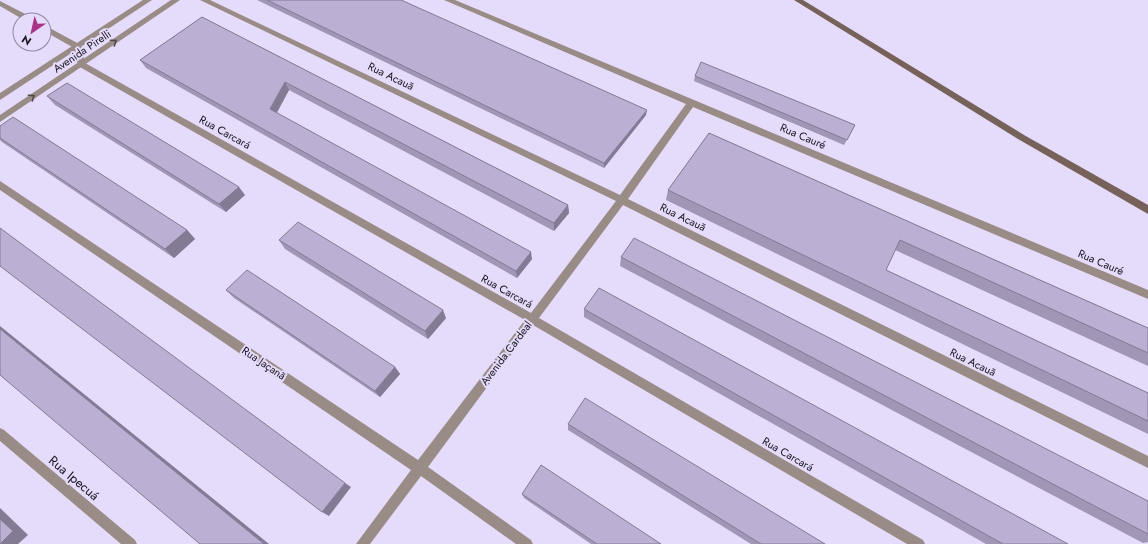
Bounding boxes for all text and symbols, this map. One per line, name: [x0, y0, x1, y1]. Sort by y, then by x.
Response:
north arrow: [12, 12, 52, 52]
street label: Avenida Pirelli: [50, 26, 114, 76]
text: N: [18, 31, 35, 49]
one-way arrow: [109, 40, 116, 47]
street label: Rua Acauã: [365, 58, 417, 94]
one-way arrow: [28, 95, 35, 102]
street label: Rua Carcará: [196, 111, 254, 153]
street label: Rua Cauré: [778, 119, 829, 153]
street label: Rua Acauã: [657, 199, 709, 235]
street label: Rua Cauré: [1076, 245, 1127, 279]
street label: Rua Carcará: [478, 270, 536, 312]
street label: Avenida Cardeal: [476, 317, 536, 389]
street label: Rua Jaçanã: [239, 342, 289, 384]
street label: Rua Acauã: [947, 344, 999, 380]
street label: Rua Carcará: [759, 433, 817, 475]
street label: Rua Ipecuá: [45, 451, 103, 505]

